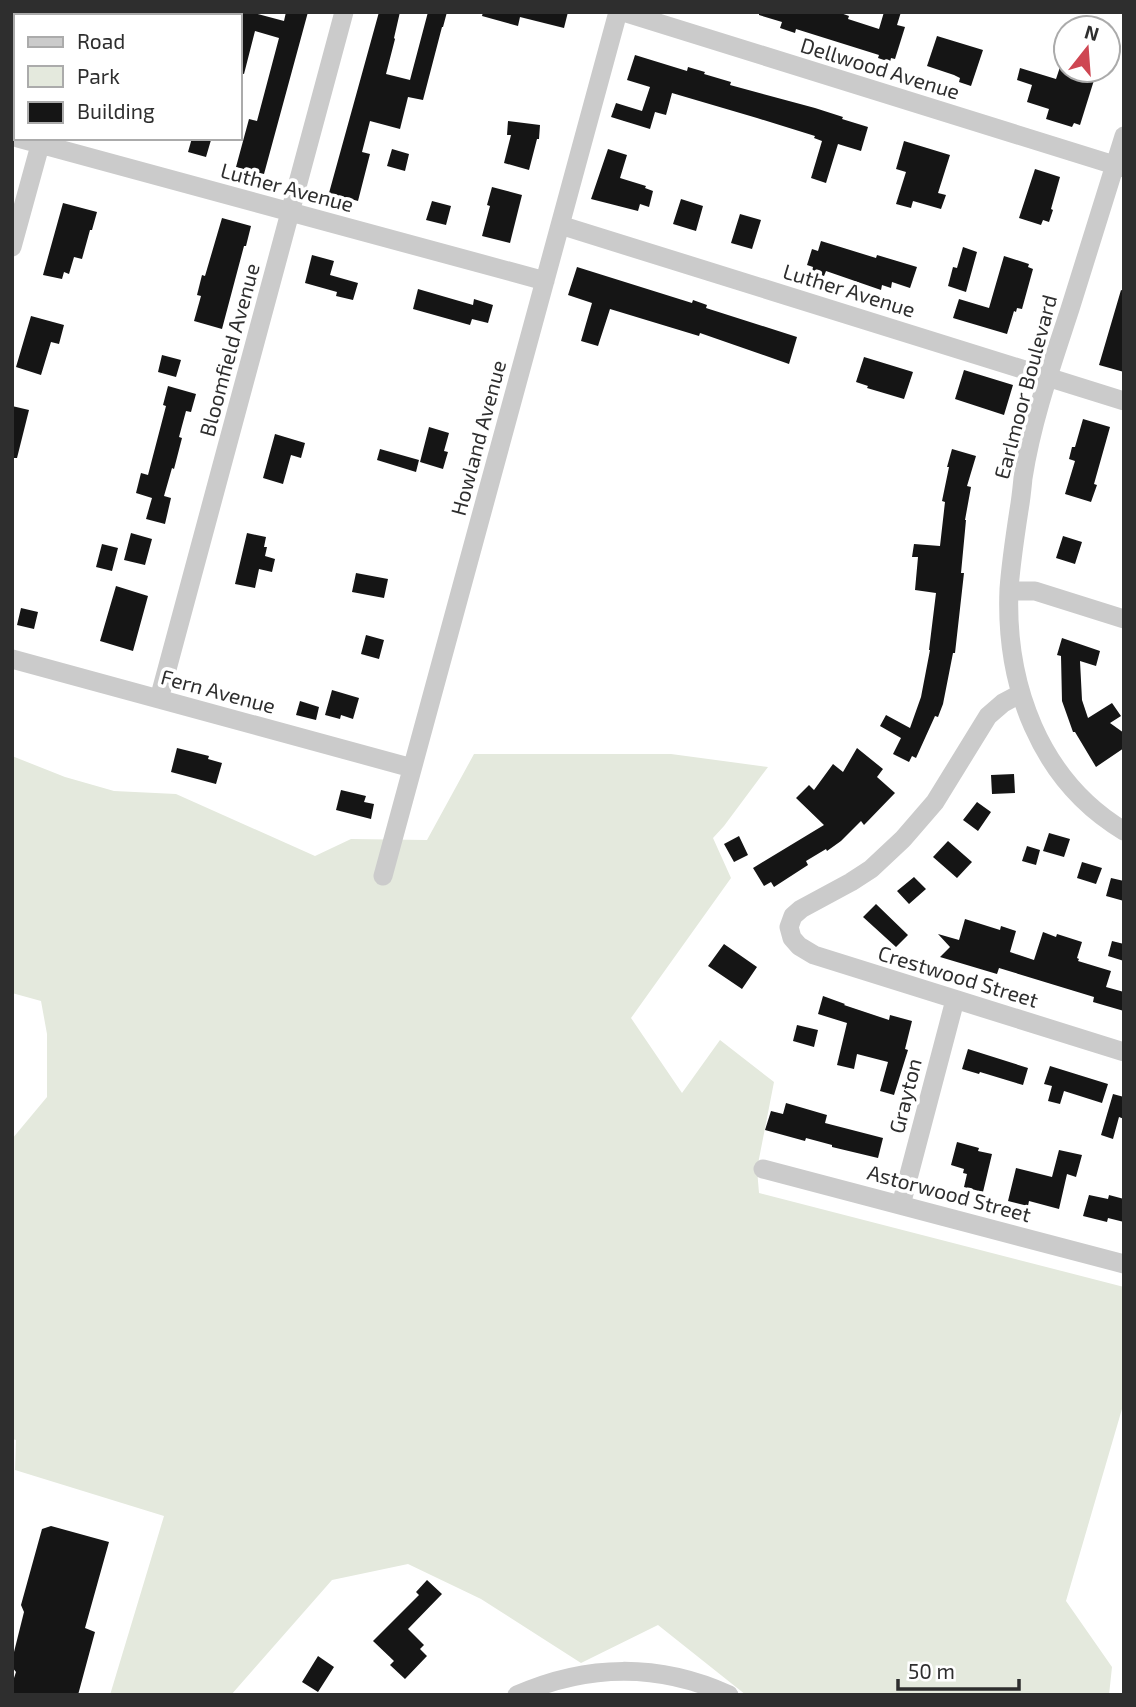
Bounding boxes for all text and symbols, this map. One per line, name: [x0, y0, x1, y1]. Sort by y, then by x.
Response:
legend: [14, 14, 242, 140]
north arrow: [1052, 14, 1122, 84]
text: N: [1082, 19, 1102, 45]
text: Road: [77, 28, 125, 53]
street label: Dellwood Avenue: [798, 31, 963, 104]
text: Park: [77, 63, 120, 88]
text: Building: [77, 98, 155, 123]
street label: Luther Avenue: [218, 157, 357, 216]
street label: Luther Avenue: [780, 258, 918, 322]
street label: Bloomfield Avenue: [193, 260, 264, 439]
street label: Earlmoor Boulevard: [988, 292, 1061, 482]
street label: Howland Avenue: [445, 357, 510, 518]
street label: Fern Avenue: [158, 663, 278, 718]
street label: Crestwood Street: [875, 939, 1042, 1012]
street label: Grayton: [883, 1056, 926, 1136]
street label: Astorwood Street: [865, 1159, 1034, 1226]
scale bar: [898, 1648, 1019, 1692]
text: 50 m: [908, 1658, 955, 1683]

